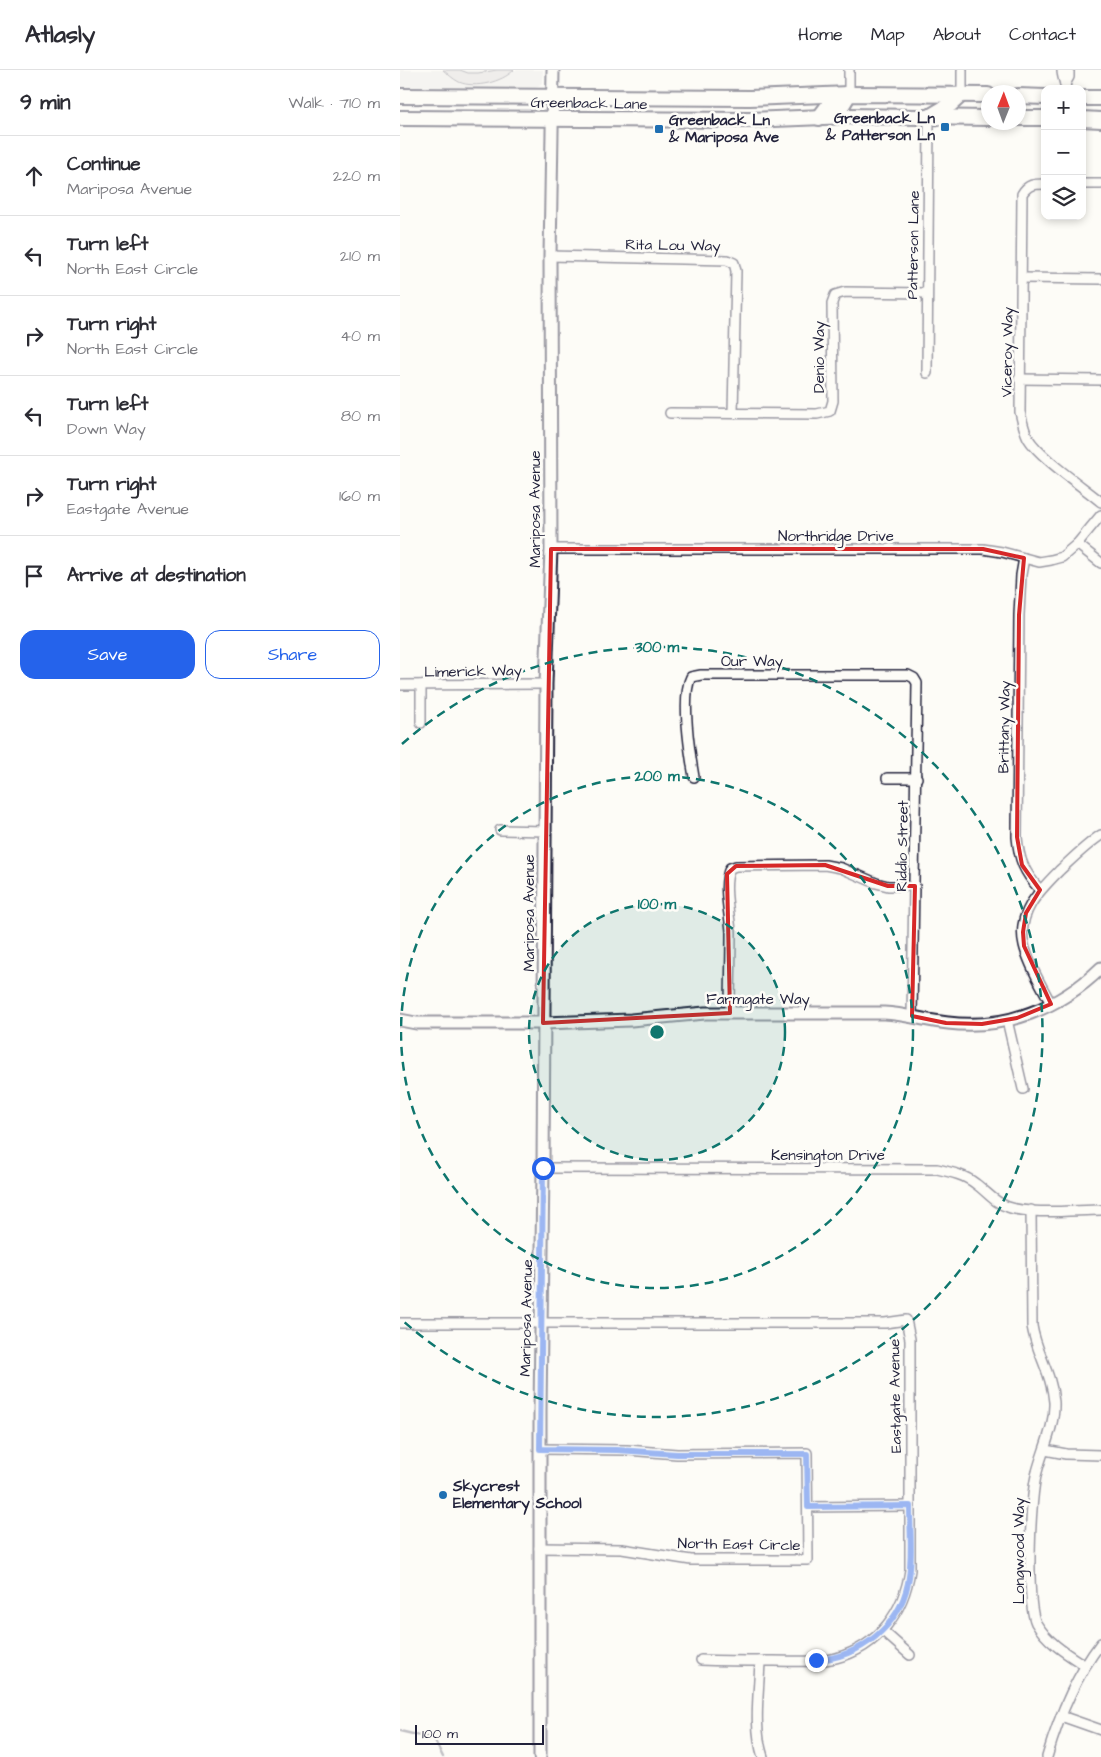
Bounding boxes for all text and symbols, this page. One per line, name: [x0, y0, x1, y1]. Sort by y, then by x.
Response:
text: Atlasly: [25, 18, 95, 52]
text: Home: [798, 22, 843, 47]
text: Map: [871, 22, 905, 47]
text: About: [933, 22, 981, 47]
text: Contact: [1009, 22, 1076, 47]
north arrow: [981, 85, 1026, 130]
map controls: [1041, 85, 1086, 220]
button: +: [1041, 85, 1086, 130]
text: 9 min: [20, 88, 70, 117]
text: Walk · 710 m: [289, 92, 380, 114]
street label: Greenback Lane: [530, 92, 648, 115]
place label: Greenback Ln & Patterson Ln: [825, 108, 935, 146]
place label: Greenback Ln & Mariposa Ave: [668, 110, 779, 148]
marker: Greenback Ln & Patterson Ln: [939, 121, 951, 133]
marker: Greenback Ln & Mariposa Ave: [653, 123, 665, 135]
button: −: [1041, 130, 1086, 175]
text: Continue: [67, 151, 141, 178]
icon: ahead: [20, 162, 48, 190]
text: 220 m: [333, 165, 380, 187]
button: layers: [1041, 175, 1086, 220]
text: Mariposa Avenue: [67, 178, 192, 200]
street label: Patterson Lane: [902, 190, 925, 300]
text: Turn left: [67, 231, 148, 258]
street label: Rita Lou Way: [625, 234, 721, 258]
icon: left: [20, 242, 48, 270]
text: 210 m: [340, 245, 380, 267]
text: North East Circle: [67, 258, 198, 280]
street label: Viceroy Way: [996, 307, 1020, 397]
text: Turn right: [67, 311, 156, 338]
street label: Denio Way: [809, 321, 831, 393]
icon: right: [20, 322, 48, 350]
text: 40 m: [340, 325, 380, 347]
text: North East Circle: [67, 338, 198, 360]
text: Turn left: [67, 391, 148, 418]
icon: left: [20, 402, 48, 430]
text: 80 m: [341, 405, 380, 427]
text: Down Way: [67, 418, 146, 440]
street label: Mariposa Avenue: [525, 450, 546, 568]
text: Turn right: [67, 471, 156, 498]
icon: right: [20, 482, 48, 510]
text: 160 m: [339, 485, 380, 507]
text: Eastgate Avenue: [67, 498, 189, 520]
street label: Northridge Drive: [778, 526, 894, 548]
icon: arrive: [20, 562, 48, 590]
text: Arrive at destination: [67, 562, 246, 589]
button: Save: [20, 630, 195, 679]
button: Share: [205, 630, 380, 679]
text: 300 m: [634, 637, 679, 658]
street label: Our Way: [721, 651, 783, 673]
street label: Limerick Way: [424, 660, 522, 684]
street label: Brittany Way: [993, 680, 1017, 774]
text: 200 m: [633, 766, 680, 787]
street label: Riddio Street: [891, 800, 914, 892]
street label: Mariposa Avenue: [519, 854, 540, 972]
text: 100 m: [638, 894, 677, 915]
street label: Farmgate Way: [706, 989, 810, 1011]
centre of rings: [648, 1023, 666, 1041]
street label: Kensington Drive: [771, 1145, 885, 1167]
route start: [532, 1157, 555, 1180]
street label: Mariposa Avenue: [515, 1259, 538, 1377]
street label: Eastgate Avenue: [884, 1339, 908, 1453]
place label: Skycrest Elementary School: [452, 1476, 582, 1515]
marker: Skycrest Elementary School: [437, 1489, 449, 1501]
street label: Longwood Way: [1009, 1498, 1031, 1604]
street label: North East Circle: [677, 1533, 801, 1556]
route end: [805, 1649, 828, 1672]
scale bar: [415, 1722, 544, 1745]
text: 100 m: [422, 1724, 458, 1744]

